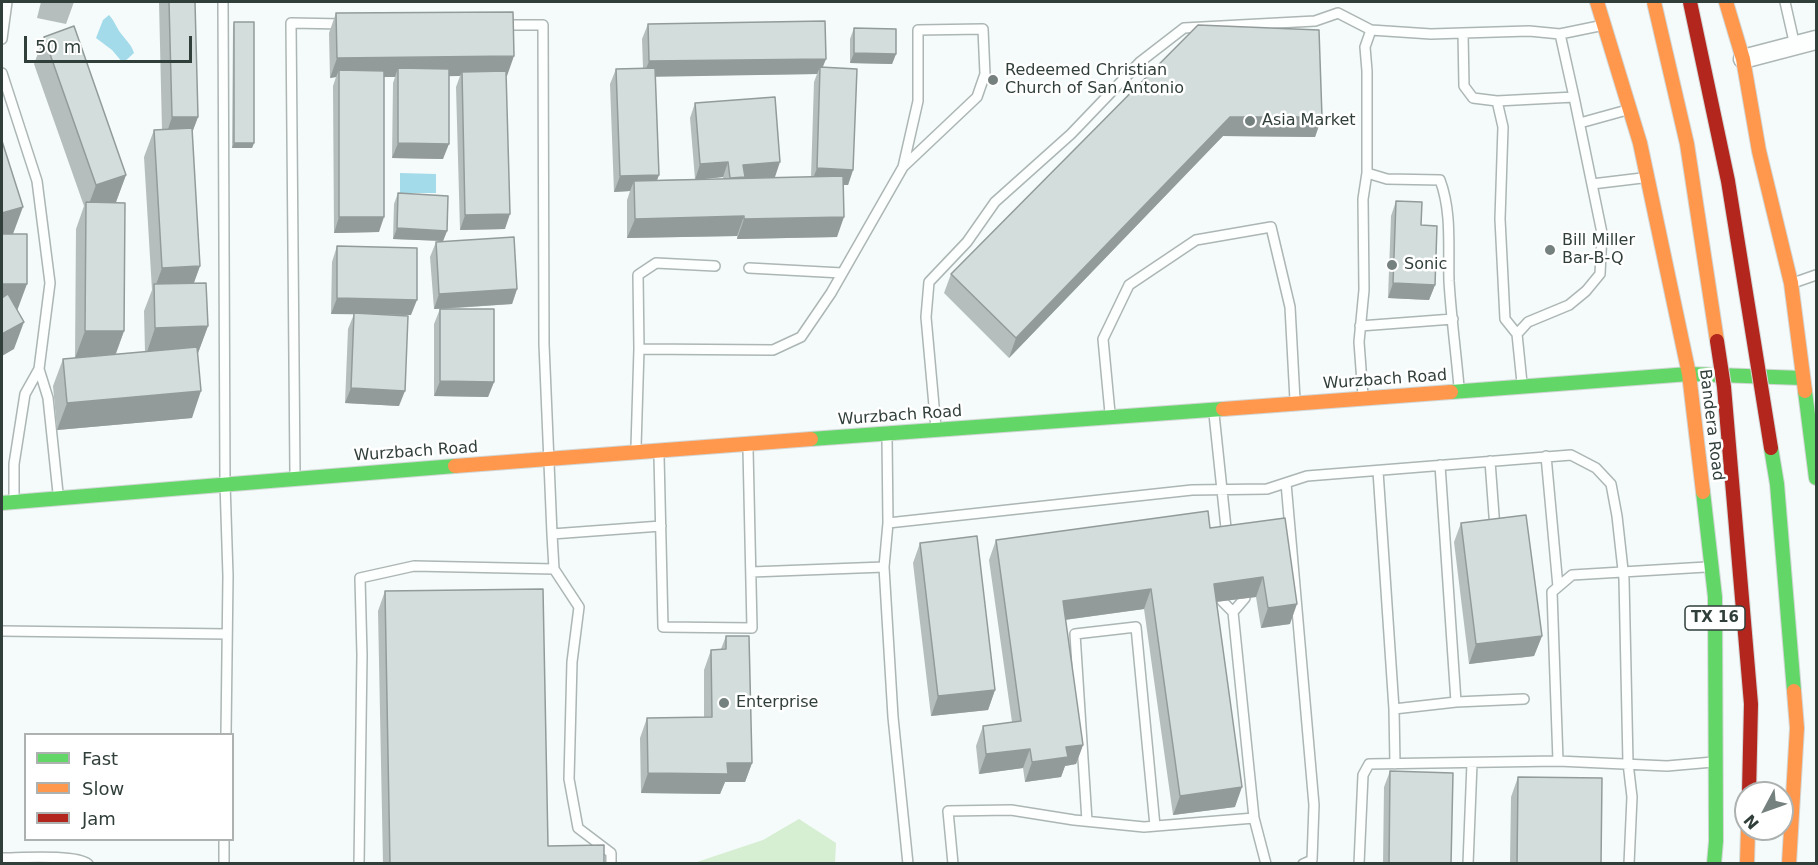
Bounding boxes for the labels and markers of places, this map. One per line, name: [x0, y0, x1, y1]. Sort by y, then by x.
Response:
place label: Redeemed Christian Church of San Antonio: [1005, 61, 1184, 99]
marker: Redeemed Christian Church of San Antonio: [986, 73, 1000, 87]
place label: Asia Market: [1262, 111, 1356, 131]
marker: Asia Market: [1243, 114, 1257, 128]
place label: Bill Miller Bar-B-Q: [1562, 231, 1635, 269]
marker: Bill Miller Bar-B-Q: [1543, 243, 1557, 257]
place label: Sonic: [1404, 255, 1447, 275]
marker: Sonic: [1385, 258, 1399, 272]
place label: Enterprise: [736, 693, 818, 713]
marker: Enterprise: [717, 696, 731, 710]

